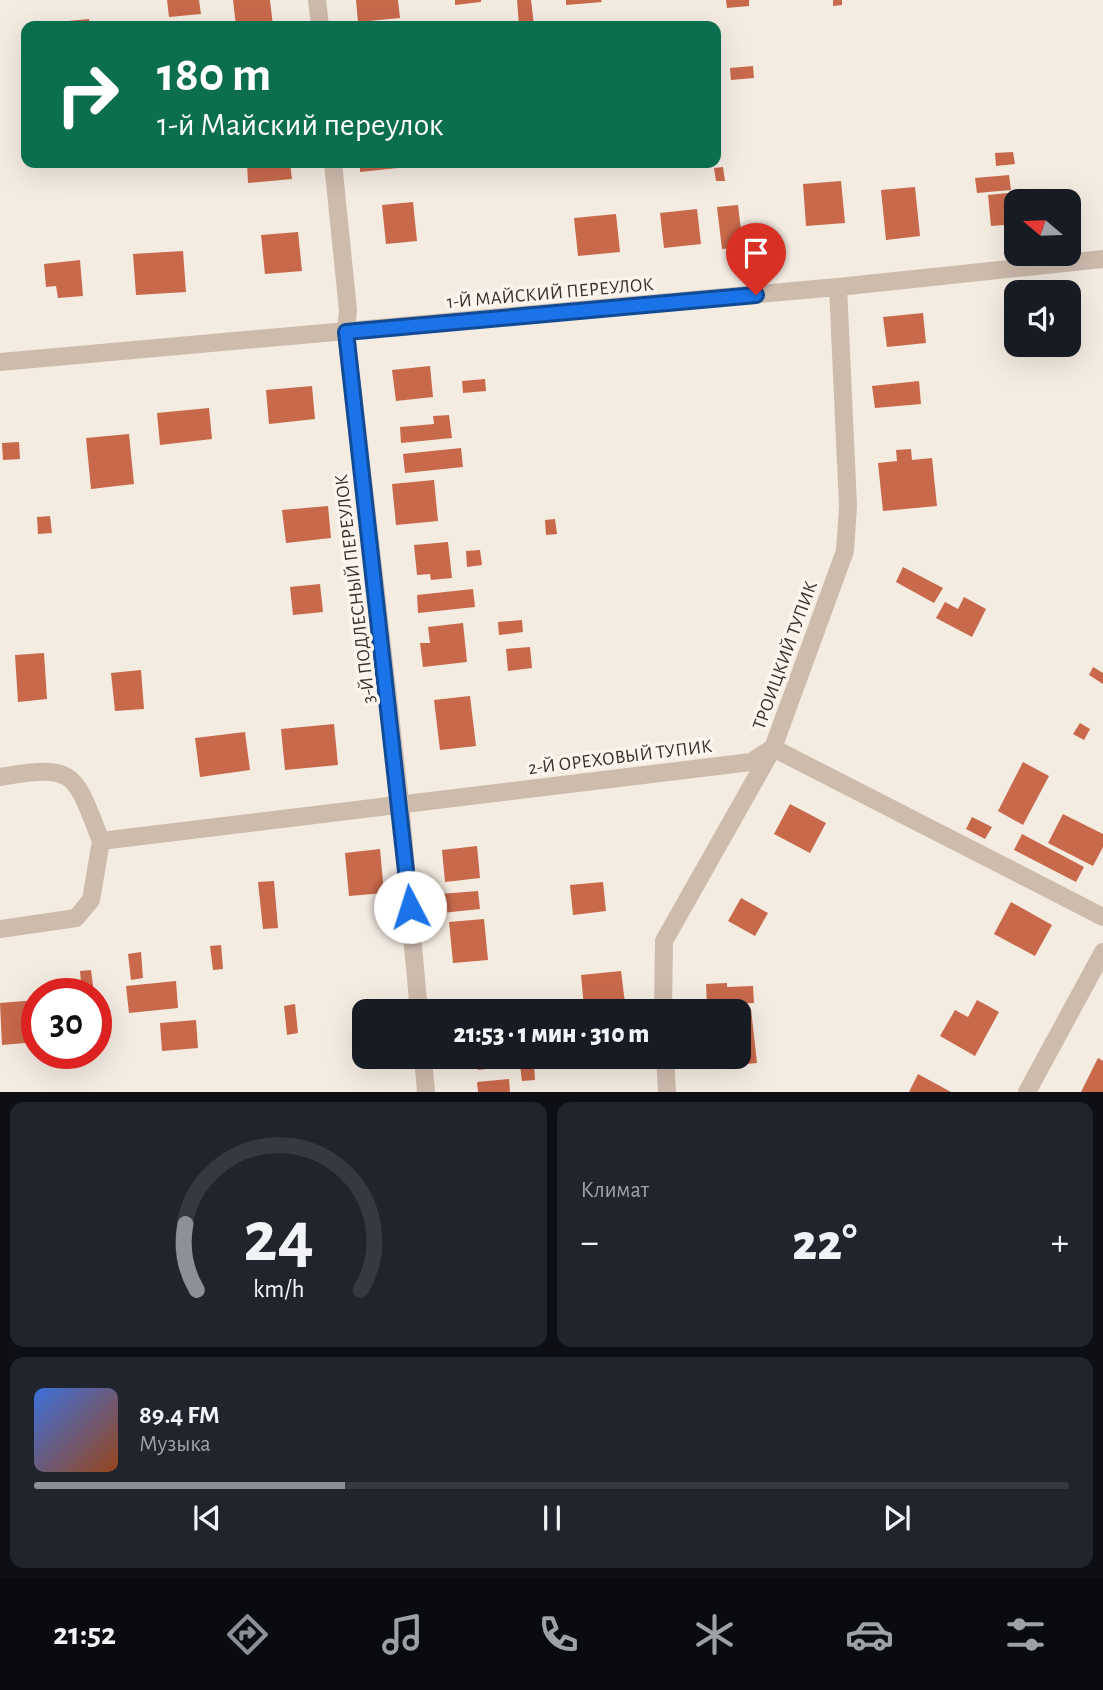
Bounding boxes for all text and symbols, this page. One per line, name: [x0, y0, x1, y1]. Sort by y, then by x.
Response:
icon: right: [42, 49, 133, 140]
text: 180 m: [157, 51, 271, 100]
text: 1-й Майский переулок: [157, 109, 444, 141]
north arrow: [1004, 189, 1082, 266]
map controls: [1004, 189, 1081, 357]
pin: [726, 223, 786, 295]
icon: arrive: [737, 234, 775, 272]
street label: 1-Й МАЙСКИЙ ПЕРЕУЛОК: [446, 274, 654, 312]
button: sound: [1004, 280, 1081, 357]
street label: 3-Й ПОДЛЕСНЫЙ ПЕРЕУЛОК: [331, 473, 379, 705]
street label: ТРОИЦКИЙ ТУПИК: [749, 579, 821, 732]
street label: 2-Й ОРЕХОВЫЙ ТУПИК: [527, 736, 713, 778]
position arrow: [373, 870, 447, 944]
speed limit sign: 30: [21, 978, 112, 1069]
text: 21:53 · 1 мин · 310 m: [454, 1021, 649, 1047]
text: Климат: [581, 1179, 649, 1202]
text: 24: [243, 1203, 314, 1276]
text: 22°: [792, 1217, 857, 1269]
text: −: [581, 1224, 599, 1262]
text: +: [1051, 1224, 1069, 1262]
text: km/h: [252, 1277, 304, 1302]
text: 89.4 FM: [139, 1402, 220, 1428]
text: Музыка: [139, 1433, 211, 1456]
icon: previous: [188, 1499, 226, 1537]
icon: pause: [533, 1499, 571, 1537]
icon: next: [878, 1499, 916, 1537]
icon: directions: [223, 1610, 272, 1659]
icon: music: [378, 1610, 427, 1659]
icon: phone: [534, 1610, 583, 1659]
icon: climate: [690, 1610, 739, 1659]
icon: car: [845, 1610, 894, 1659]
icon: filters: [1001, 1610, 1050, 1659]
text: 21:52: [53, 1618, 116, 1650]

